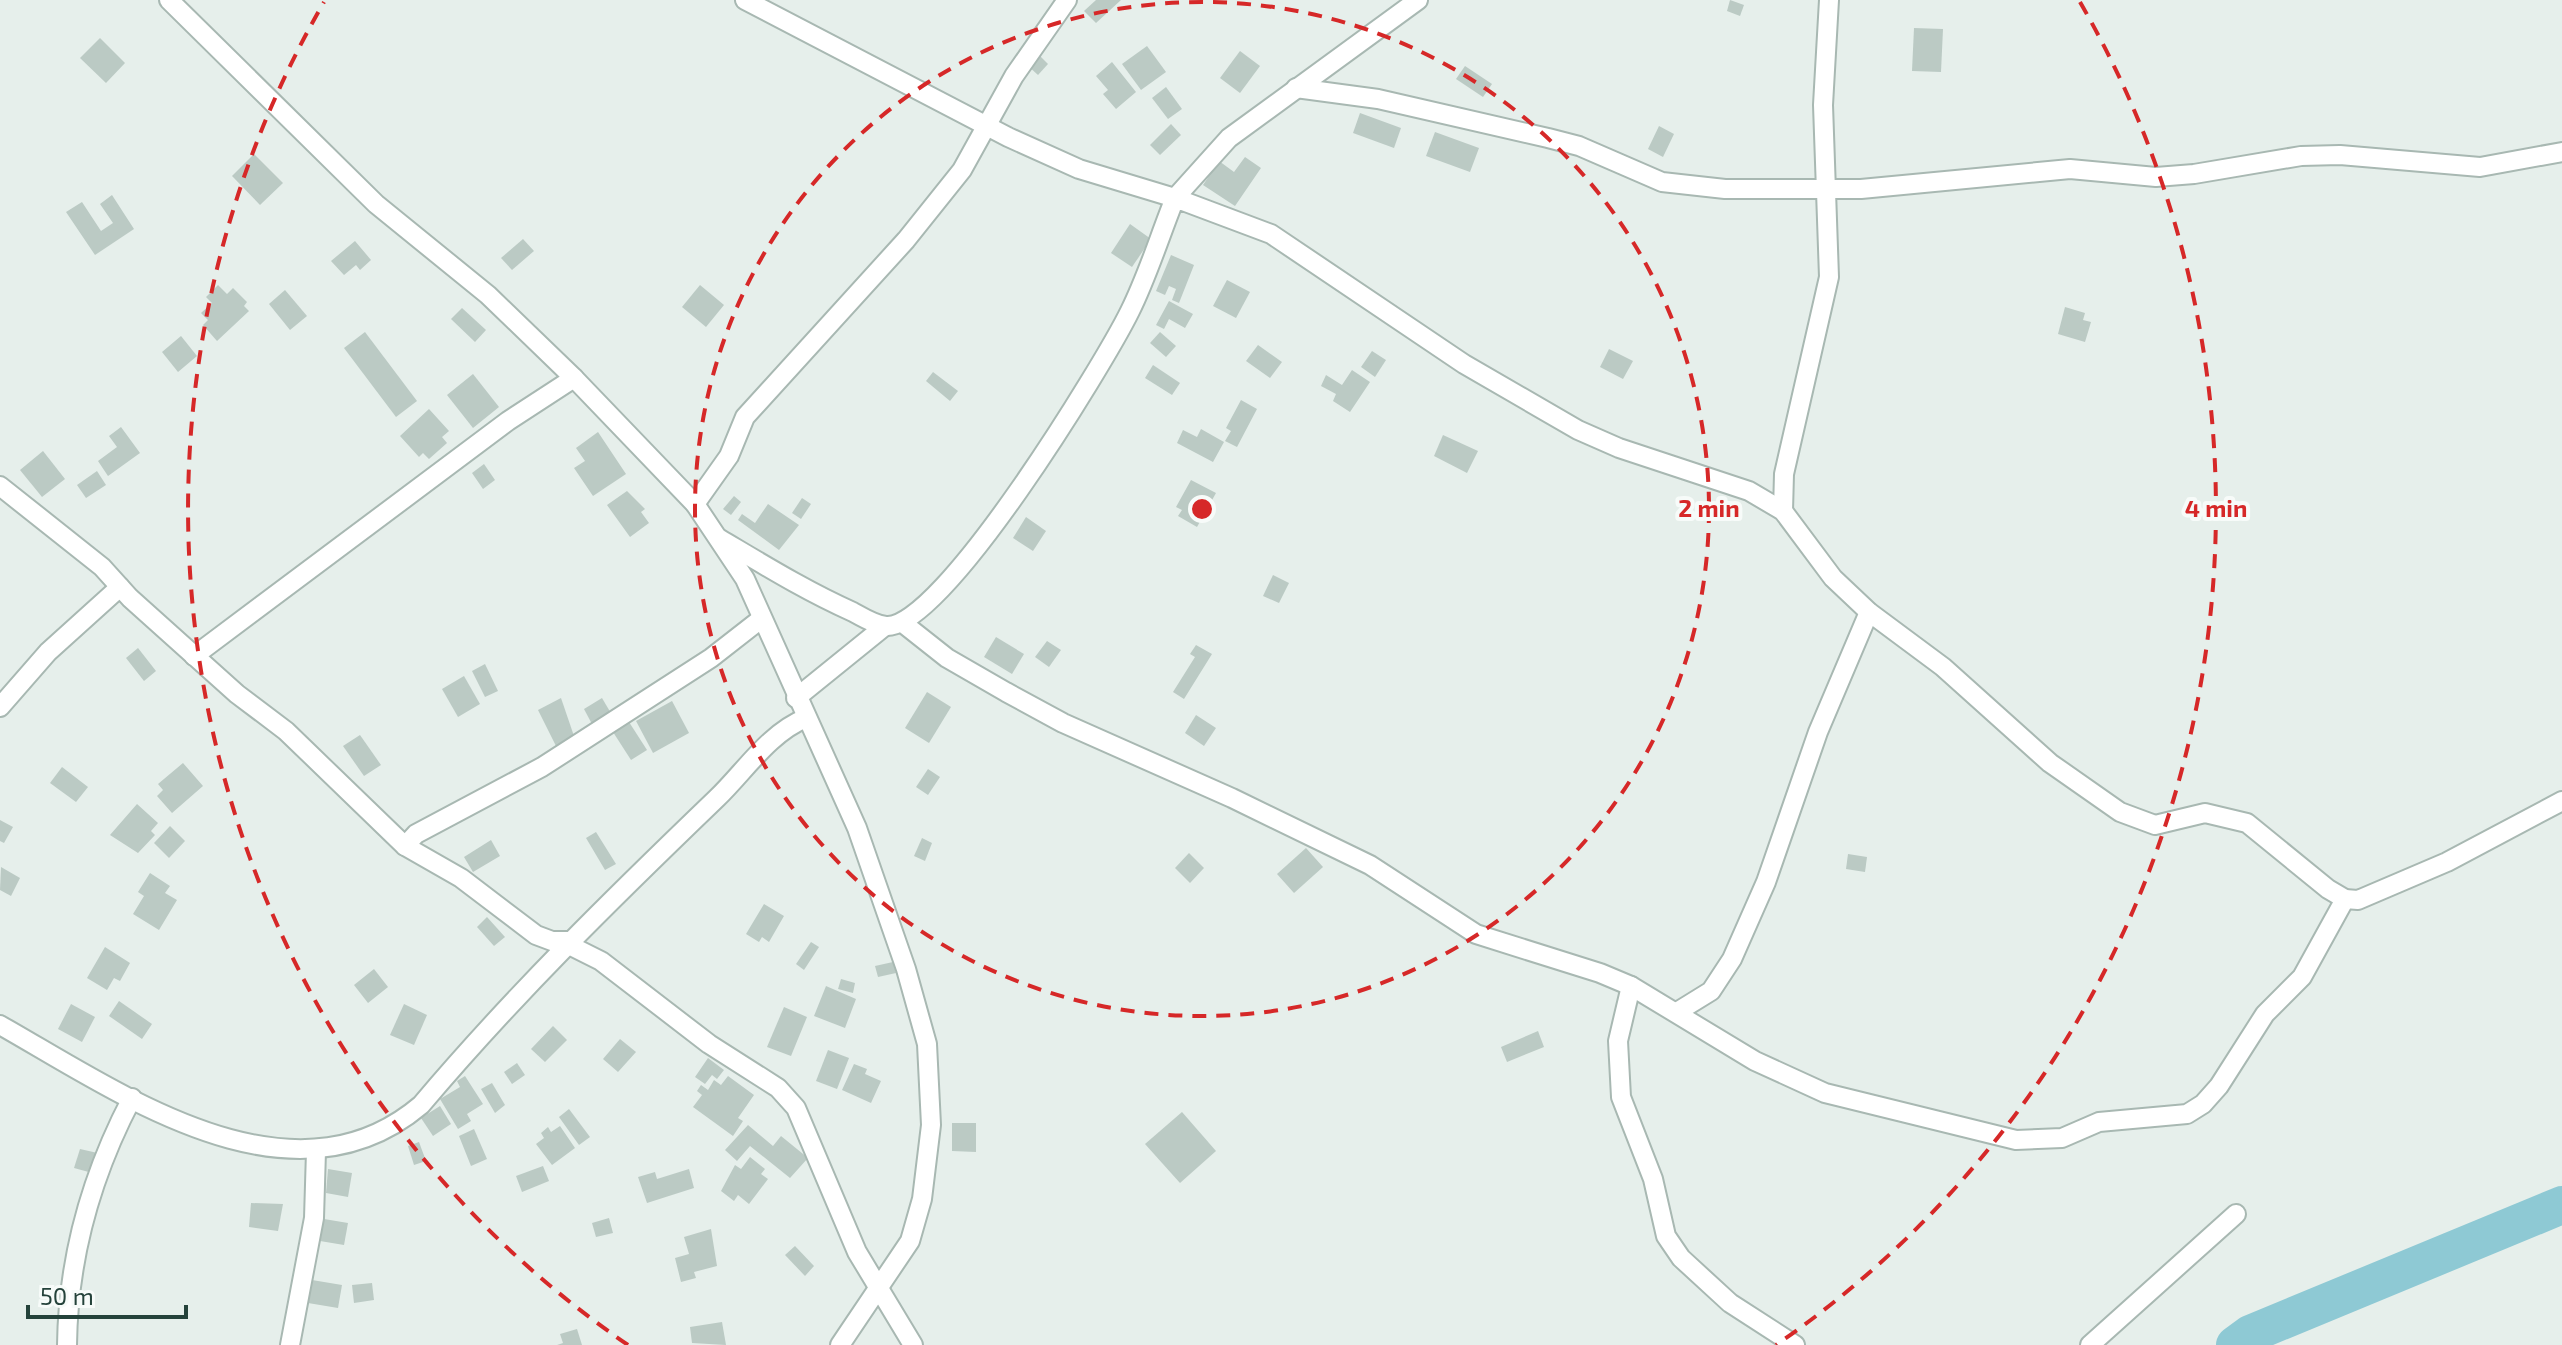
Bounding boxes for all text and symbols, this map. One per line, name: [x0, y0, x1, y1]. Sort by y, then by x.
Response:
text: 2 min: [1678, 493, 1740, 522]
text: 4 min: [2185, 493, 2247, 522]
centre of rings: [1188, 495, 1216, 523]
scale bar: [28, 1269, 186, 1319]
text: 50 m: [40, 1281, 94, 1310]

